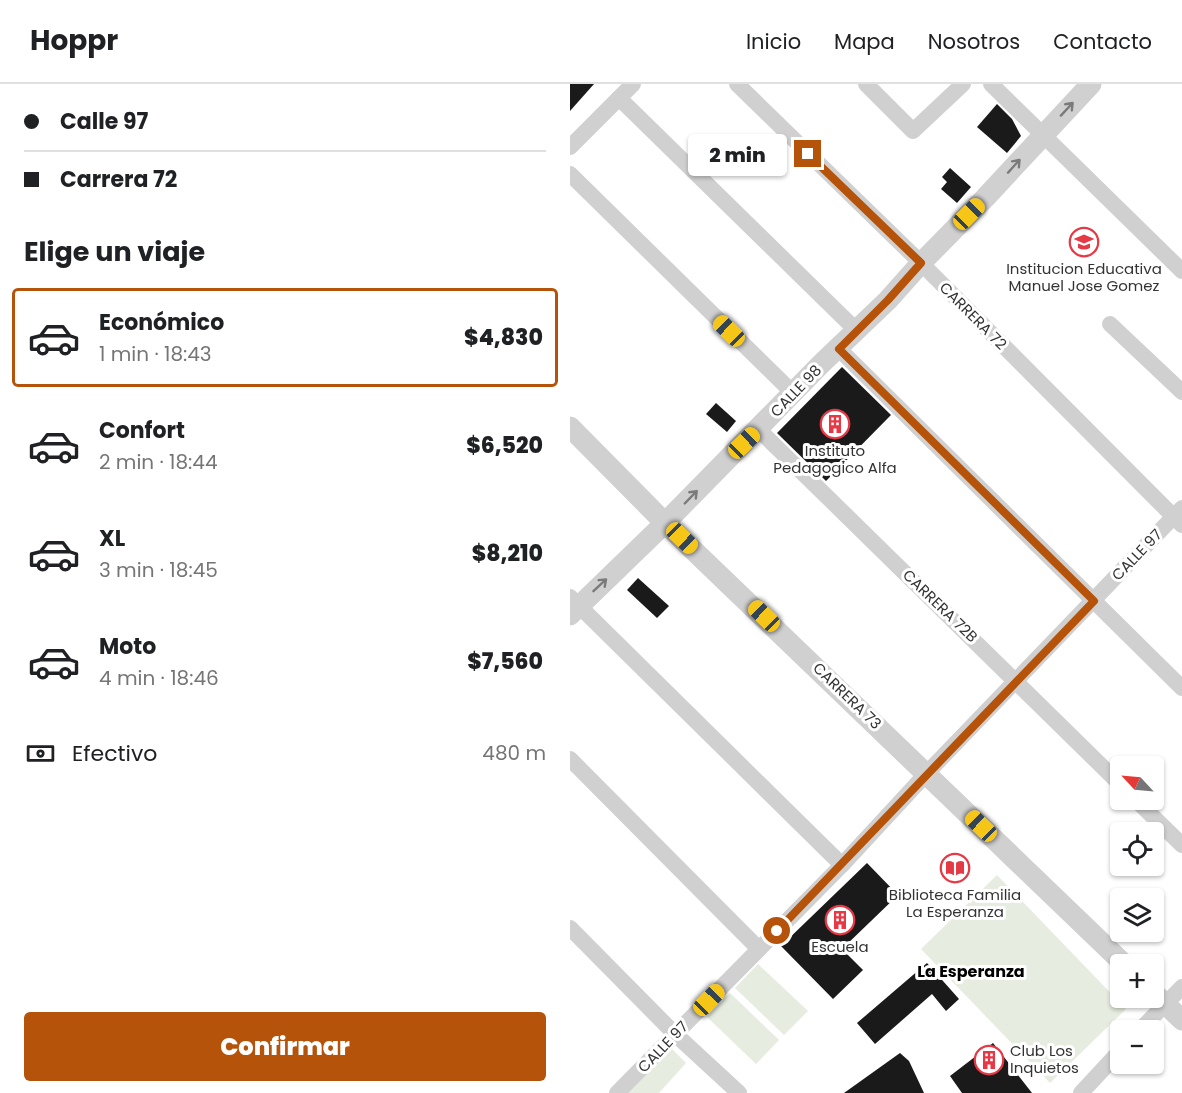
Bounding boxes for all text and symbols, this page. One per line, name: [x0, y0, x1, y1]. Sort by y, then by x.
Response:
text: Hoppr: [30, 21, 118, 60]
text: Inicio: [746, 27, 801, 56]
text: Mapa: [834, 27, 895, 56]
text: Nosotros: [928, 27, 1020, 56]
text: Contacto: [1053, 27, 1152, 56]
one-way arrow: [1060, 102, 1074, 117]
text: Calle 97: [60, 106, 148, 137]
callout: 2 min: [688, 133, 787, 175]
route end: [794, 140, 821, 167]
text: 2 min: [709, 141, 766, 169]
one-way arrow: [1007, 159, 1021, 174]
text: Carrera 72: [60, 164, 177, 195]
car: [950, 195, 988, 233]
school or university icon: Institucion Educativa Manuel Jose Gomez: [1068, 226, 1100, 258]
text: Elige un viaje: [24, 233, 205, 270]
place label: Institucion Educativa Manuel Jose Gomez: [1006, 258, 1162, 296]
street label: CARRERA 72: [935, 277, 1012, 354]
text: Económico: [99, 307, 224, 338]
icon: car: [27, 311, 81, 365]
car: [710, 312, 748, 350]
text: $4,830: [464, 322, 543, 353]
text: 1 min · 18:43: [99, 340, 212, 368]
street label: CALLE 98: [765, 360, 826, 421]
building icon: Instituto Pedagogico Alfa: [819, 408, 851, 440]
text: Confort: [99, 415, 185, 446]
icon: car: [27, 419, 81, 473]
car: [725, 424, 763, 462]
text: $6,520: [466, 430, 543, 461]
place label: Instituto Pedagogico Alfa: [773, 440, 897, 478]
text: 2 min · 18:44: [99, 448, 218, 476]
one-way arrow: [683, 489, 698, 504]
car: [663, 519, 701, 557]
text: XL: [99, 523, 125, 554]
street label: CALLE 97: [1107, 524, 1166, 585]
icon: car: [27, 527, 81, 581]
text: $8,210: [472, 538, 543, 569]
text: 3 min · 18:45: [99, 556, 218, 584]
street label: CARRERA 72B: [898, 564, 982, 647]
one-way arrow: [593, 578, 608, 593]
car: [745, 597, 783, 635]
text: Moto: [99, 631, 156, 662]
icon: car: [27, 635, 81, 689]
text: $7,560: [467, 646, 543, 677]
street label: CARRERA 73: [808, 658, 886, 734]
text: 4 min · 18:46: [99, 664, 219, 692]
icon: cash: [24, 737, 57, 770]
text: Efectivo: [72, 738, 157, 769]
text: 480 m: [482, 739, 546, 767]
north arrow: [1110, 756, 1164, 810]
map controls: [1110, 756, 1164, 1074]
car: [962, 807, 1000, 845]
button: locate: [1110, 822, 1164, 876]
library icon: Biblioteca Familia La Esperanza: [939, 852, 971, 884]
place label: Biblioteca Familia La Esperanza: [889, 884, 1021, 922]
button: layers: [1110, 888, 1164, 942]
building icon: Escuela: [824, 904, 856, 936]
route start: [763, 917, 790, 944]
place label: Escuela: [811, 936, 869, 957]
button: +: [1110, 954, 1164, 1008]
district label: La Esperanza: [917, 960, 1025, 983]
car: [690, 981, 728, 1019]
button: Confirmar: [24, 1012, 546, 1081]
street label: CALLE 97: [633, 1016, 692, 1077]
button: −: [1110, 1020, 1164, 1074]
place label: Club Los Inquietos: [1010, 1040, 1079, 1078]
building icon: Club Los Inquietos: [973, 1044, 1005, 1076]

